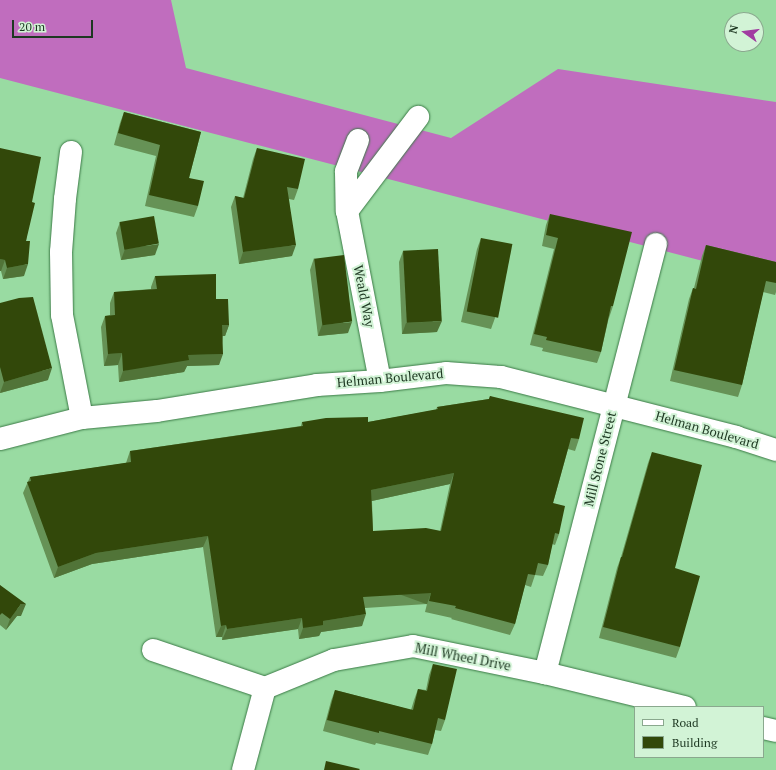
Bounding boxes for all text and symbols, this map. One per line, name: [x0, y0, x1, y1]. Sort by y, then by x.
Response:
scale bar: [14, 12, 95, 38]
north arrow: [724, 12, 764, 52]
text: 20 m: [19, 19, 45, 34]
text: N: [726, 24, 741, 35]
street label: Weald Way: [350, 264, 378, 328]
street label: Helman Boulevard: [336, 366, 444, 390]
street label: Helman Boulevard: [654, 408, 760, 452]
street label: Mill Stone Street: [581, 410, 619, 508]
street label: Mill Wheel Drive: [414, 640, 512, 674]
legend: [634, 706, 764, 758]
text: Road: [672, 715, 699, 730]
text: Building: [672, 735, 717, 750]

